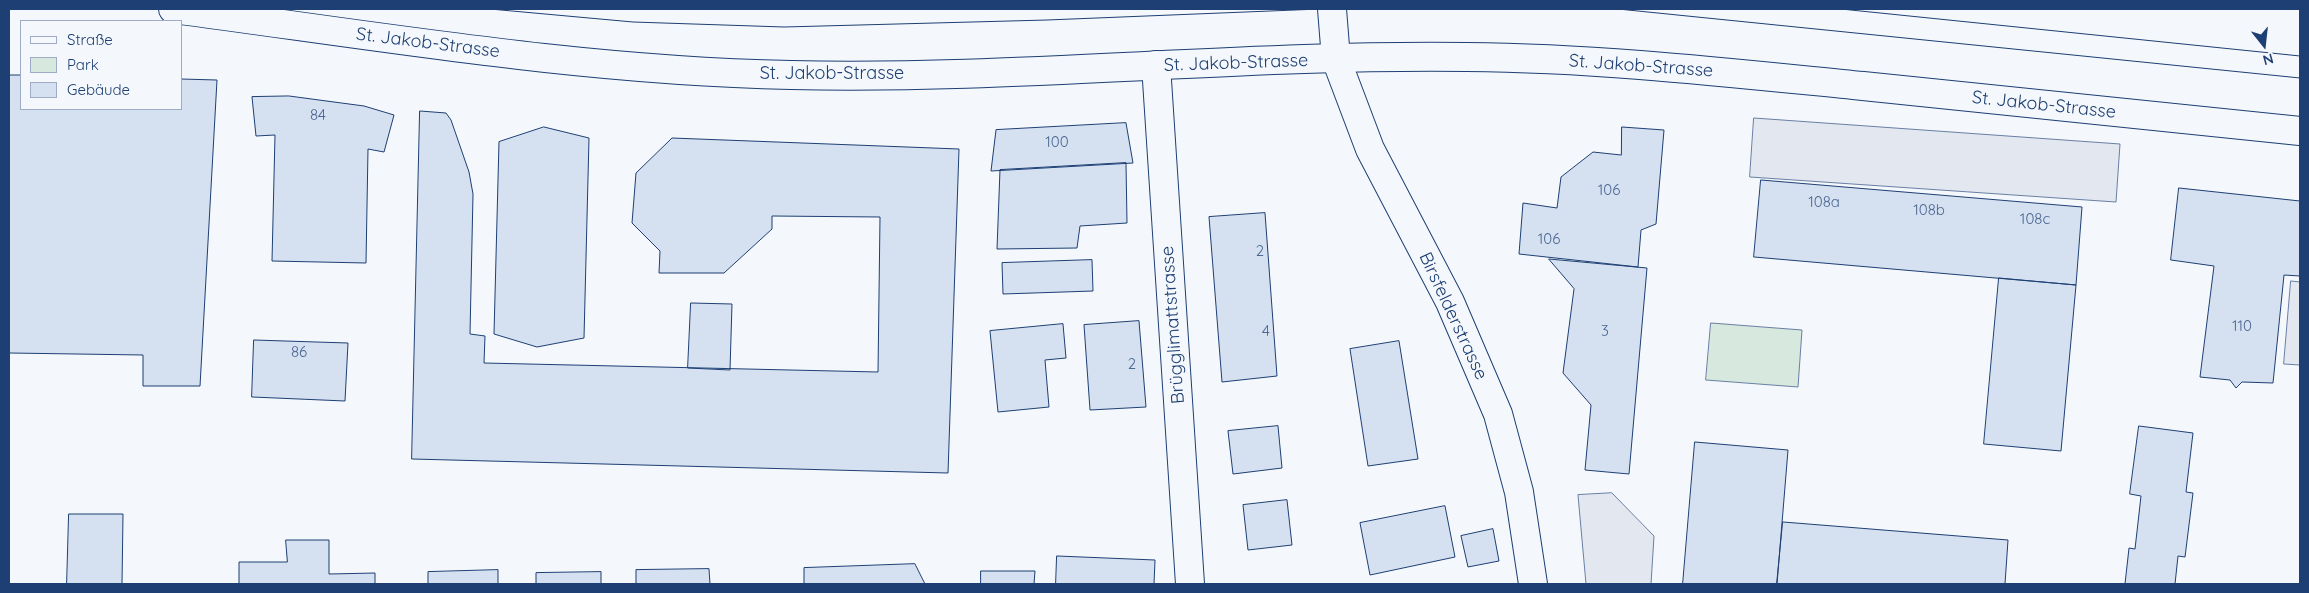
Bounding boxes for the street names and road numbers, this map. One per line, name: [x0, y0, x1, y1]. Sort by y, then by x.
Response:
street label: St. Jakob-Strasse: [355, 23, 501, 63]
street label: St. Jakob-Strasse: [1163, 50, 1309, 76]
street label: St. Jakob-Strasse: [1568, 50, 1714, 82]
street label: St. Jakob-Strasse: [760, 63, 904, 85]
street label: St. Jakob-Strasse: [1971, 87, 2117, 123]
street label: Brügglimattstrasse: [1157, 245, 1189, 405]
street label: Birsfelderstrasse: [1414, 249, 1492, 383]

